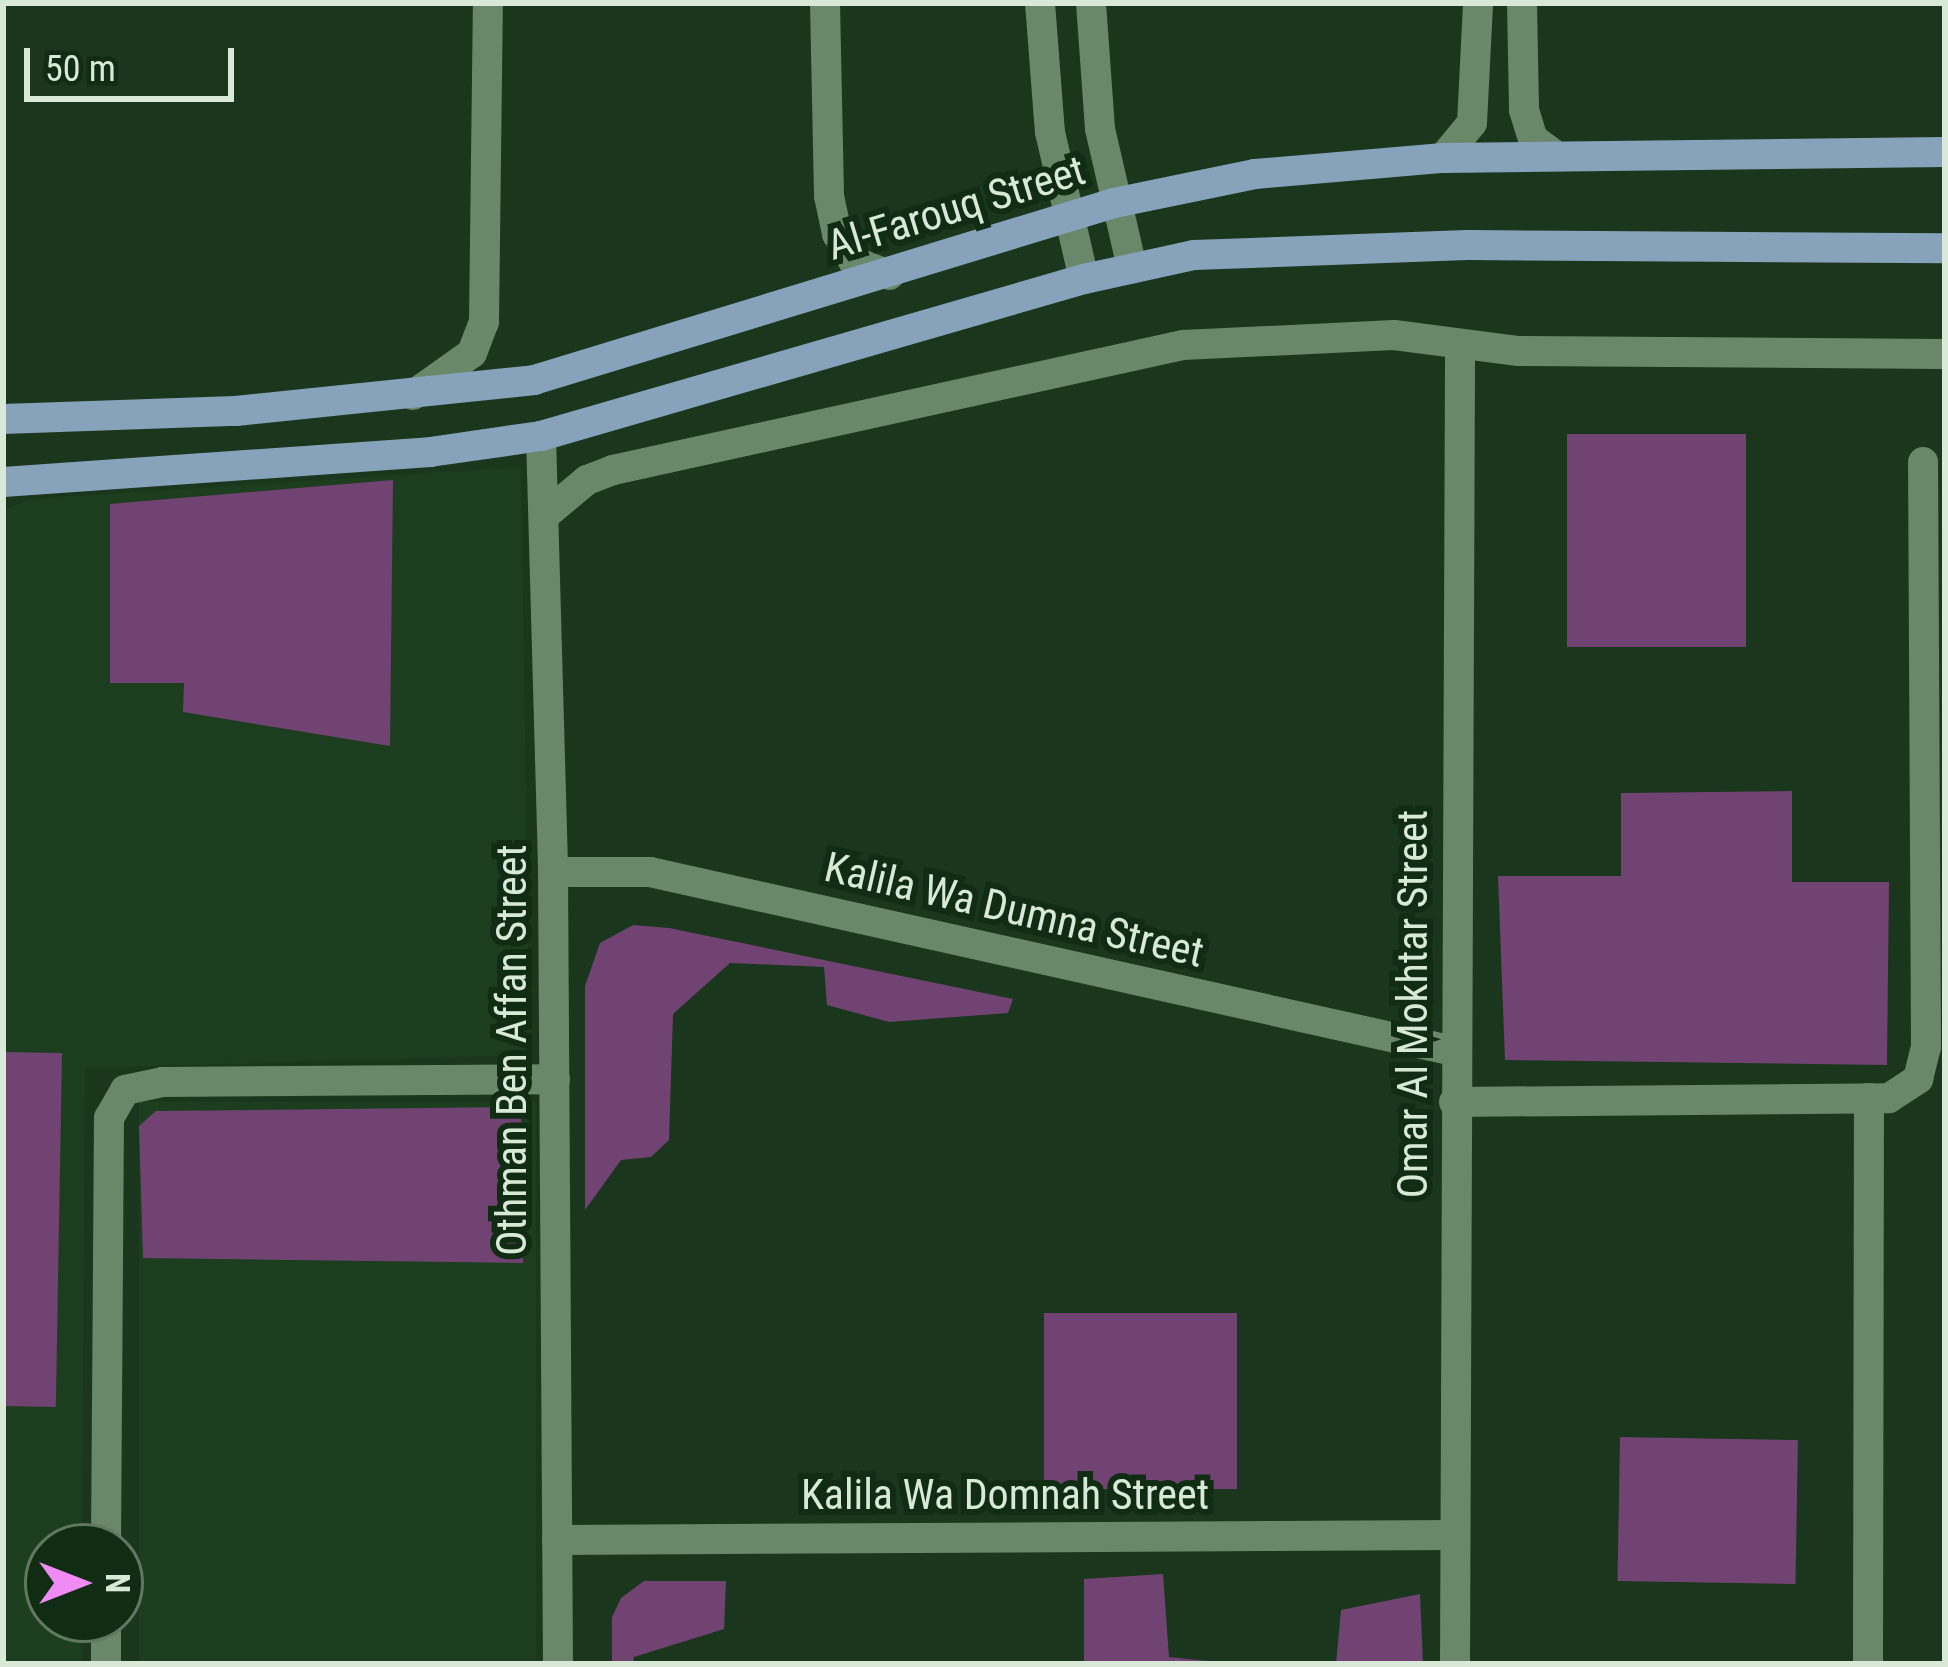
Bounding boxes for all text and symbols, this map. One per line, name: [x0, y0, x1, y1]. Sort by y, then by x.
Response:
scale bar: [30, 24, 240, 98]
text: 50 m: [45, 48, 116, 90]
street label: Al-Farouq Street: [821, 145, 1091, 271]
street label: Omar Al Mokhtar Street: [1388, 810, 1438, 1198]
street label: Kalila Wa Dumna Street: [820, 842, 1208, 978]
street label: Othman Ben Affan Street: [487, 844, 537, 1256]
street label: Kalila Wa Domnah Street: [801, 1470, 1209, 1520]
north arrow: [24, 1523, 144, 1643]
text: N: [98, 1573, 137, 1593]

